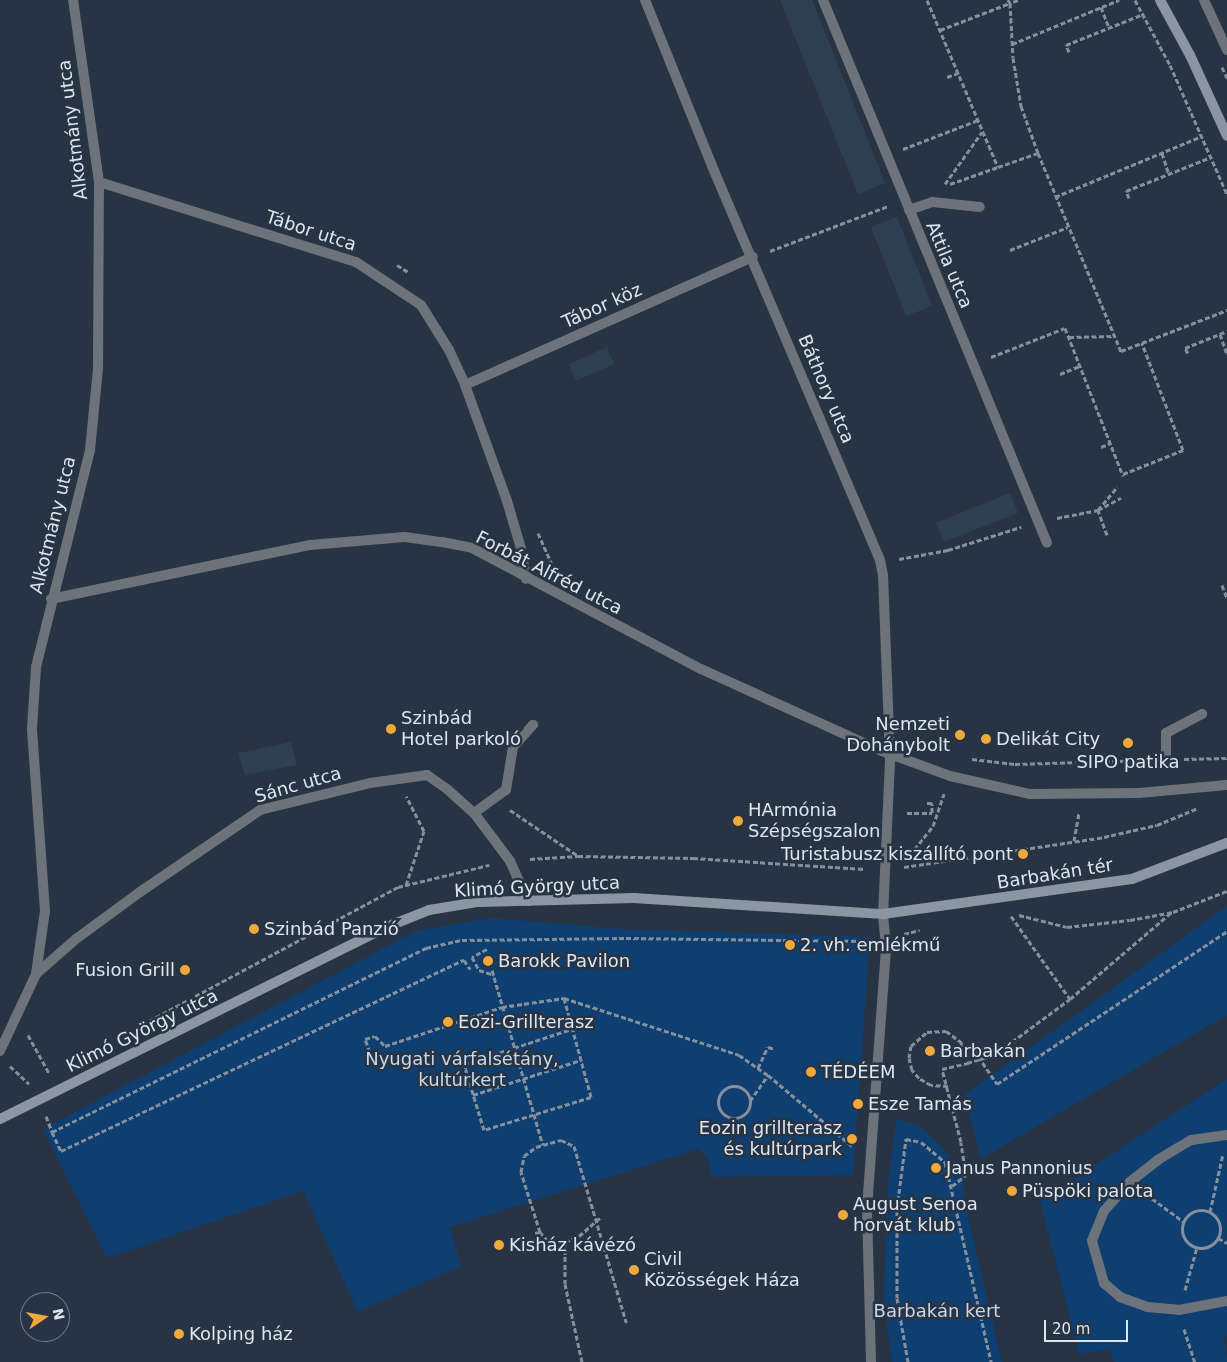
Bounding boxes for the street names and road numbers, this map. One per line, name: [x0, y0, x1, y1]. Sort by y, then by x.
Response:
street label: Alkotmány utca: [54, 59, 92, 201]
street label: Tábor utca: [263, 206, 359, 256]
street label: Attila utca: [921, 218, 977, 312]
street label: Tábor köz: [559, 279, 645, 333]
street label: Báthory utca: [793, 331, 859, 447]
street label: Alkotmány utca: [25, 454, 81, 596]
street label: Forbát Alfréd utca: [472, 527, 626, 619]
street label: Sánc utca: [252, 762, 344, 808]
street label: Barbakán tér: [996, 854, 1114, 894]
street label: Klimó György utca: [454, 872, 620, 902]
street label: Klimó György utca: [63, 985, 221, 1077]

